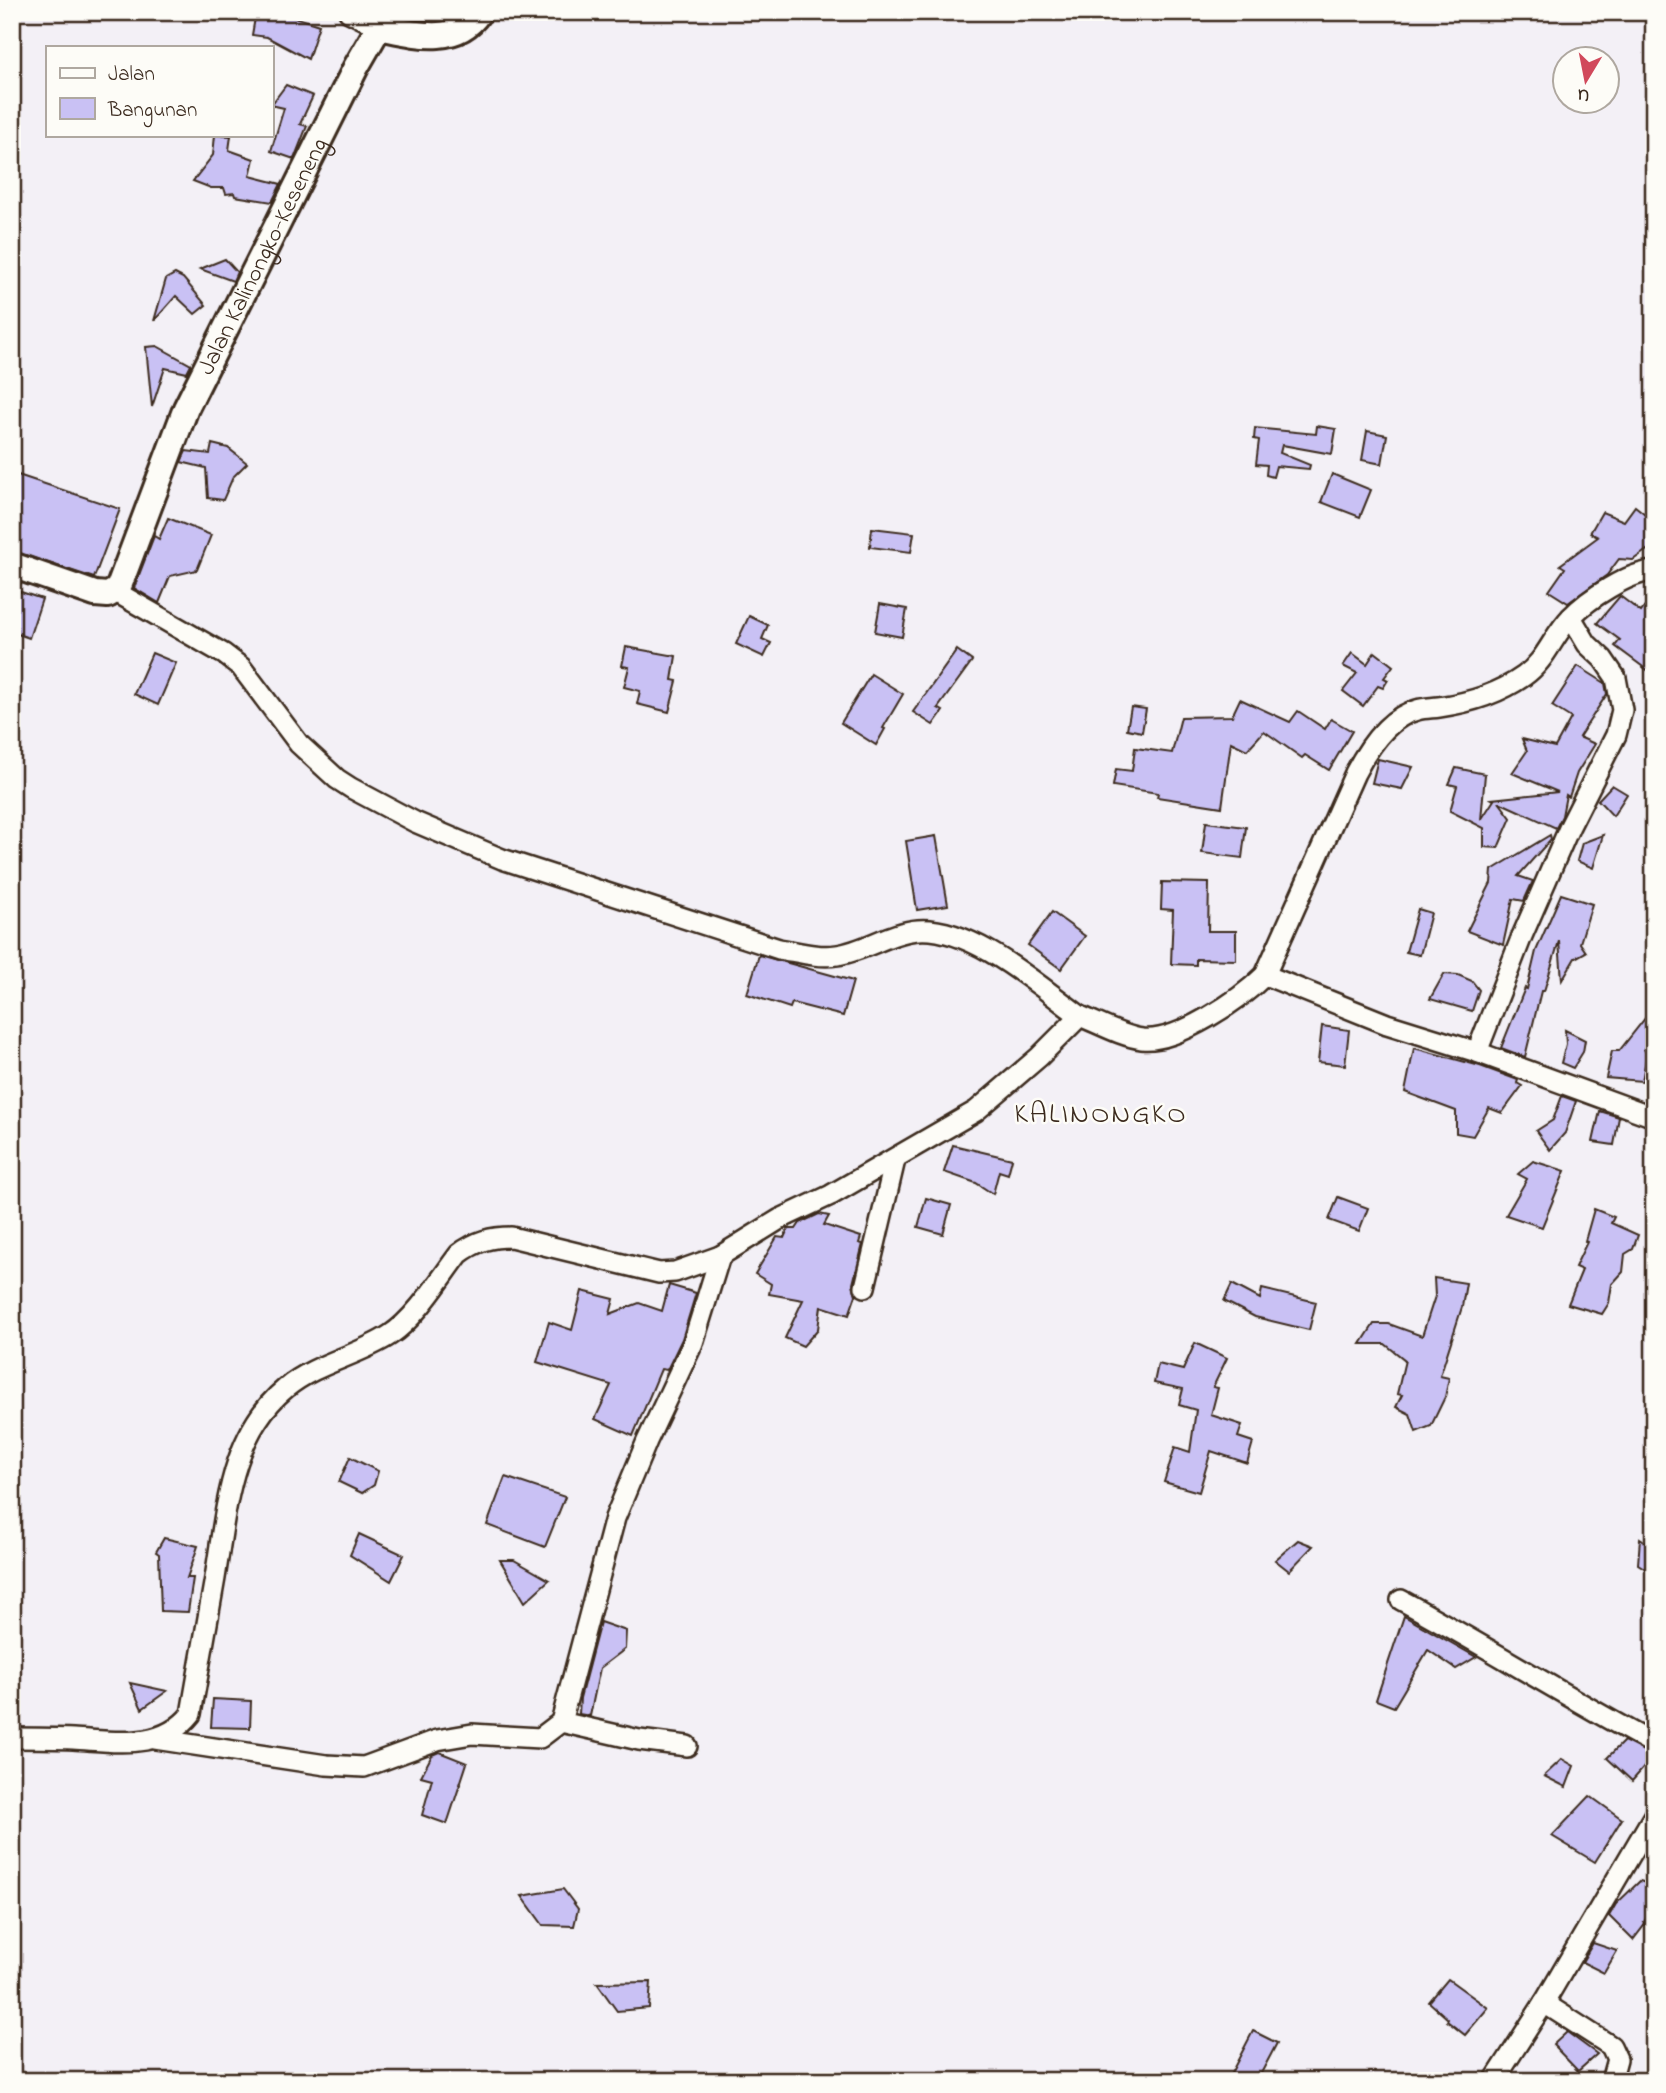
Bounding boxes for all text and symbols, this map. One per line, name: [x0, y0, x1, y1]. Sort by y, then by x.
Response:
legend: [46, 46, 273, 136]
north arrow: [1550, 46, 1620, 116]
text: Jalan: [108, 60, 155, 90]
text: U: [1575, 80, 1592, 109]
text: Bangunan: [107, 96, 197, 128]
street label: Jalan Kalinongko-Keseneng: [190, 132, 338, 382]
district label: KALINONGKO: [1014, 1095, 1188, 1136]

